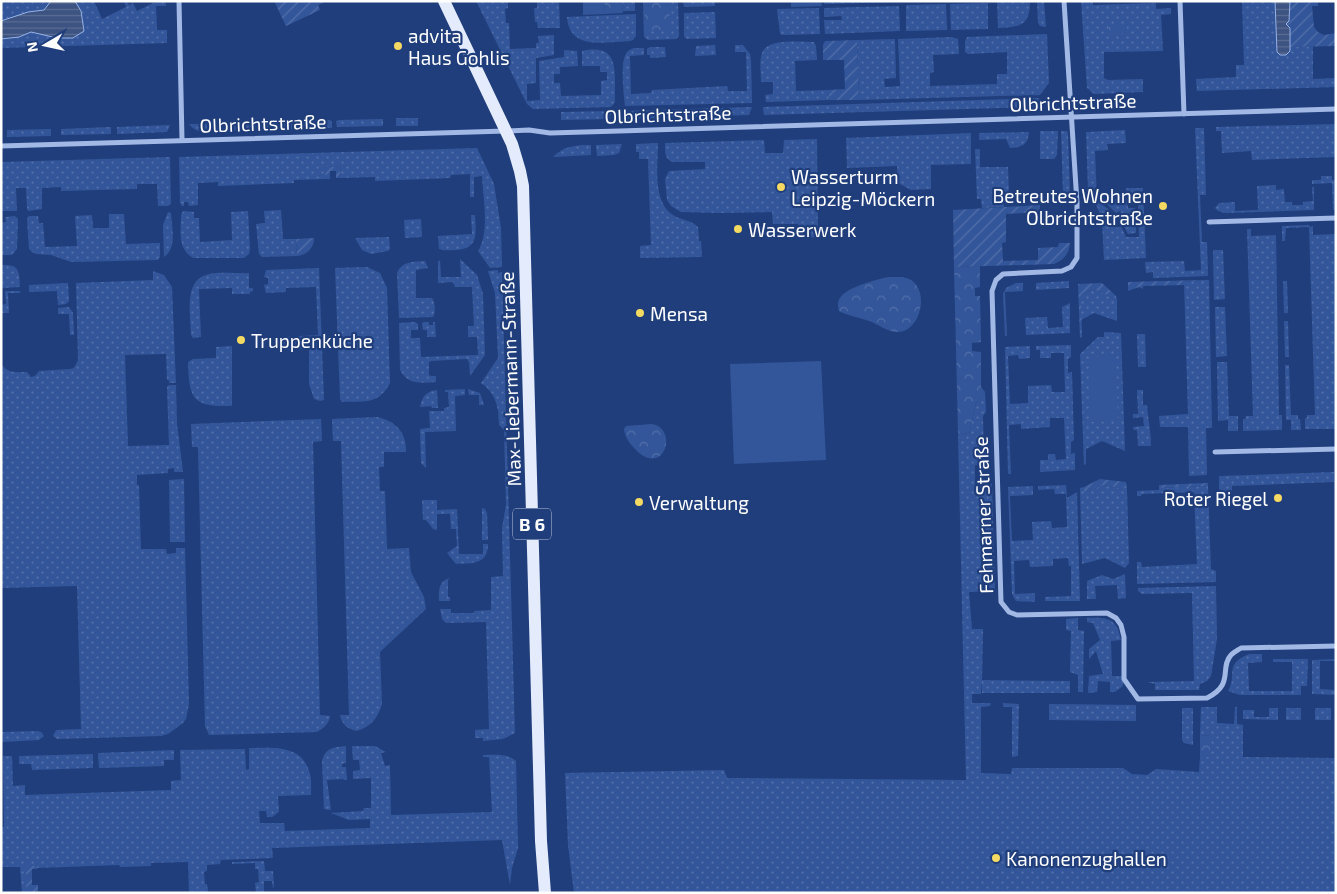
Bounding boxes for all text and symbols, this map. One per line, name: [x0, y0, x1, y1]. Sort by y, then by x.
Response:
north arrow: [20, 20, 70, 70]
place label: advita Haus Gohlis: [408, 24, 510, 69]
marker: advita Haus Gohlis: [392, 40, 404, 52]
text: N: [22, 41, 41, 53]
street label: Olbrichtstraße: [1009, 88, 1137, 116]
street label: Olbrichtstraße: [604, 100, 732, 128]
street label: Olbrichtstraße: [199, 109, 327, 137]
place label: Wasserturm Leipzig-Möckern: [791, 165, 935, 210]
marker: Wasserturm Leipzig-Möckern: [775, 181, 787, 193]
place label: Betreutes Wohnen Olbrichtstraße: [993, 184, 1153, 229]
marker: Betreutes Wohnen Olbrichtstraße: [1157, 200, 1169, 212]
place label: Wasserwerk: [748, 218, 857, 241]
marker: Wasserwerk: [732, 223, 744, 235]
street label: Max-Liebermann-Straße: [495, 271, 525, 487]
place label: Mensa: [650, 302, 708, 325]
marker: Mensa: [634, 307, 646, 319]
place label: Truppenküche: [251, 329, 373, 352]
marker: Truppenküche: [235, 334, 247, 346]
street label: Fehmarner Straße: [969, 436, 997, 594]
place label: Roter Riegel: [1164, 487, 1268, 510]
place label: Verwaltung: [649, 491, 749, 514]
marker: Roter Riegel: [1272, 492, 1284, 504]
marker: Verwaltung: [633, 496, 645, 508]
road number: B 6: [513, 508, 551, 540]
place label: Kanonenzughallen: [1006, 847, 1167, 870]
marker: Kanonenzughallen: [990, 852, 1002, 864]

